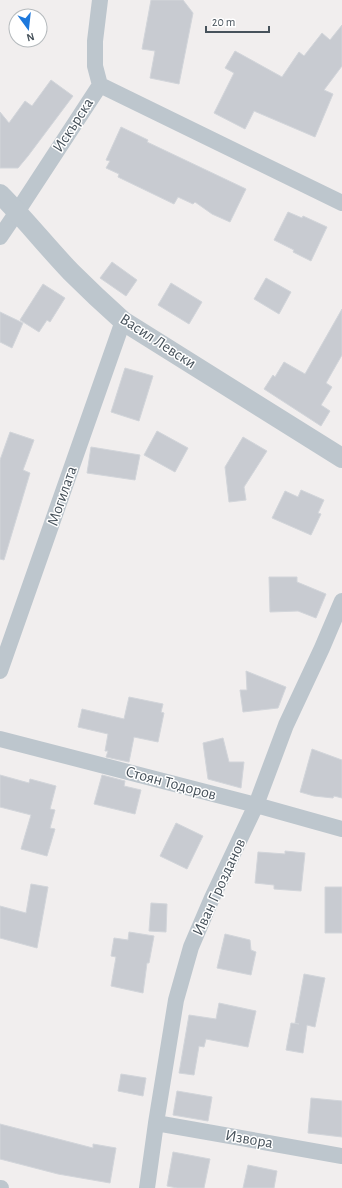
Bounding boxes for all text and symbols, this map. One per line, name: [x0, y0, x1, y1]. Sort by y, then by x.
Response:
north arrow: [8, 8, 48, 48]
scale bar: [206, 8, 269, 34]
text: 20 m: [212, 16, 235, 28]
text: N: [25, 31, 36, 43]
street label: Искърска: [50, 95, 96, 155]
street label: Васил Левски: [117, 310, 199, 372]
street label: Могилата: [44, 464, 80, 528]
street label: Стоян Тодоров: [124, 763, 218, 803]
street label: Иван Грозданов: [190, 836, 248, 938]
street label: Извора: [224, 1127, 274, 1151]

